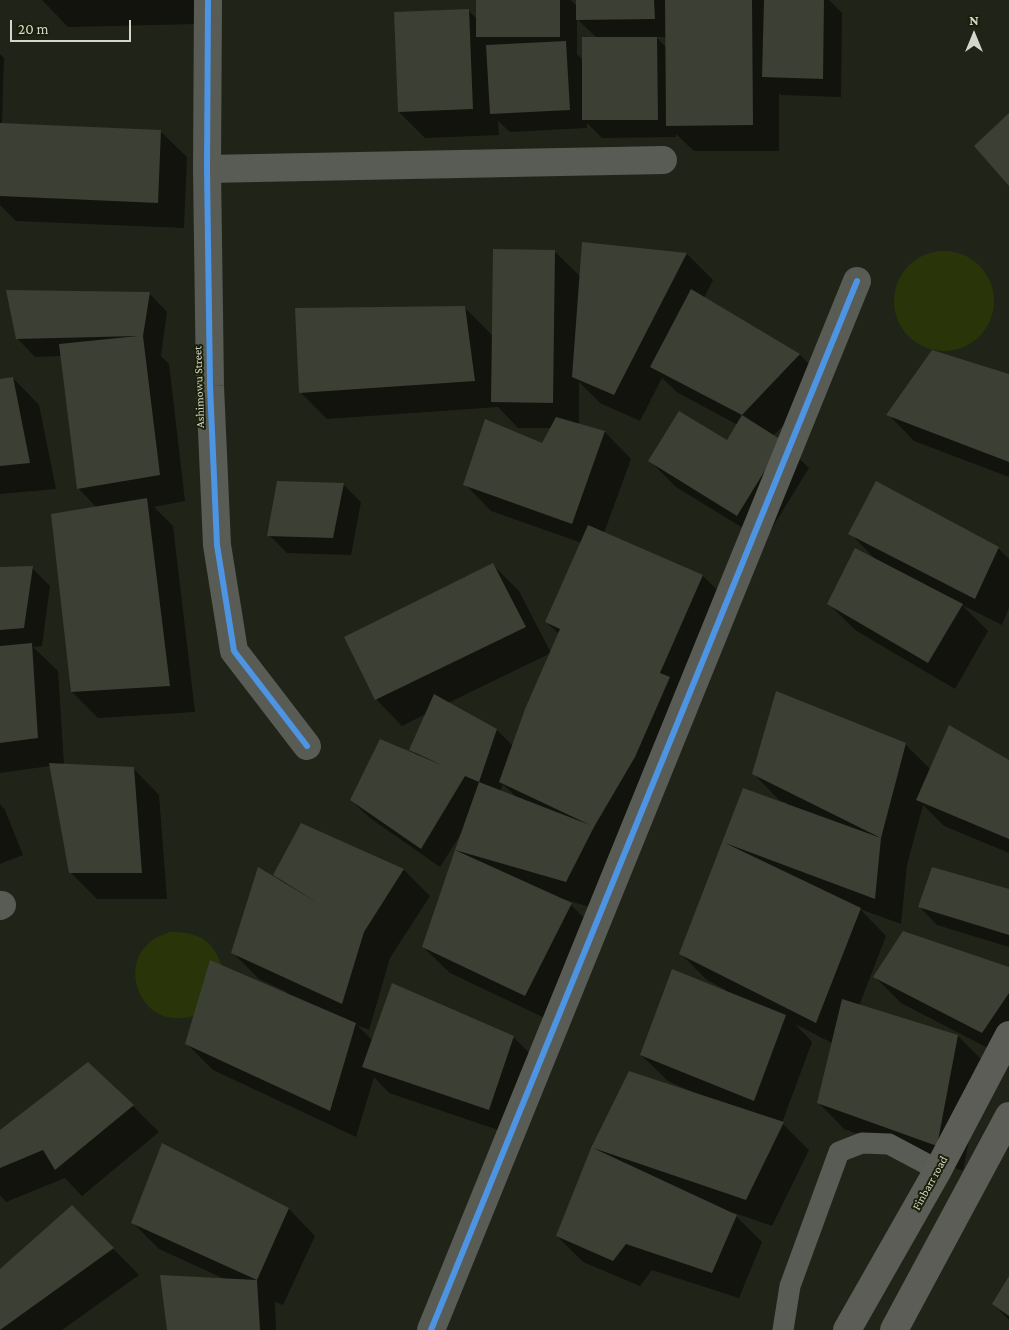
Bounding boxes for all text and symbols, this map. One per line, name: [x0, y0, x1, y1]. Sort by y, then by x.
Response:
scale bar: [12, 10, 134, 42]
north arrow: [949, 10, 999, 60]
text: N: [969, 12, 979, 28]
text: 20 m: [18, 21, 49, 37]
street label: Ashimowu Street: [190, 346, 208, 428]
street label: Finbarr road: [909, 1153, 951, 1213]

